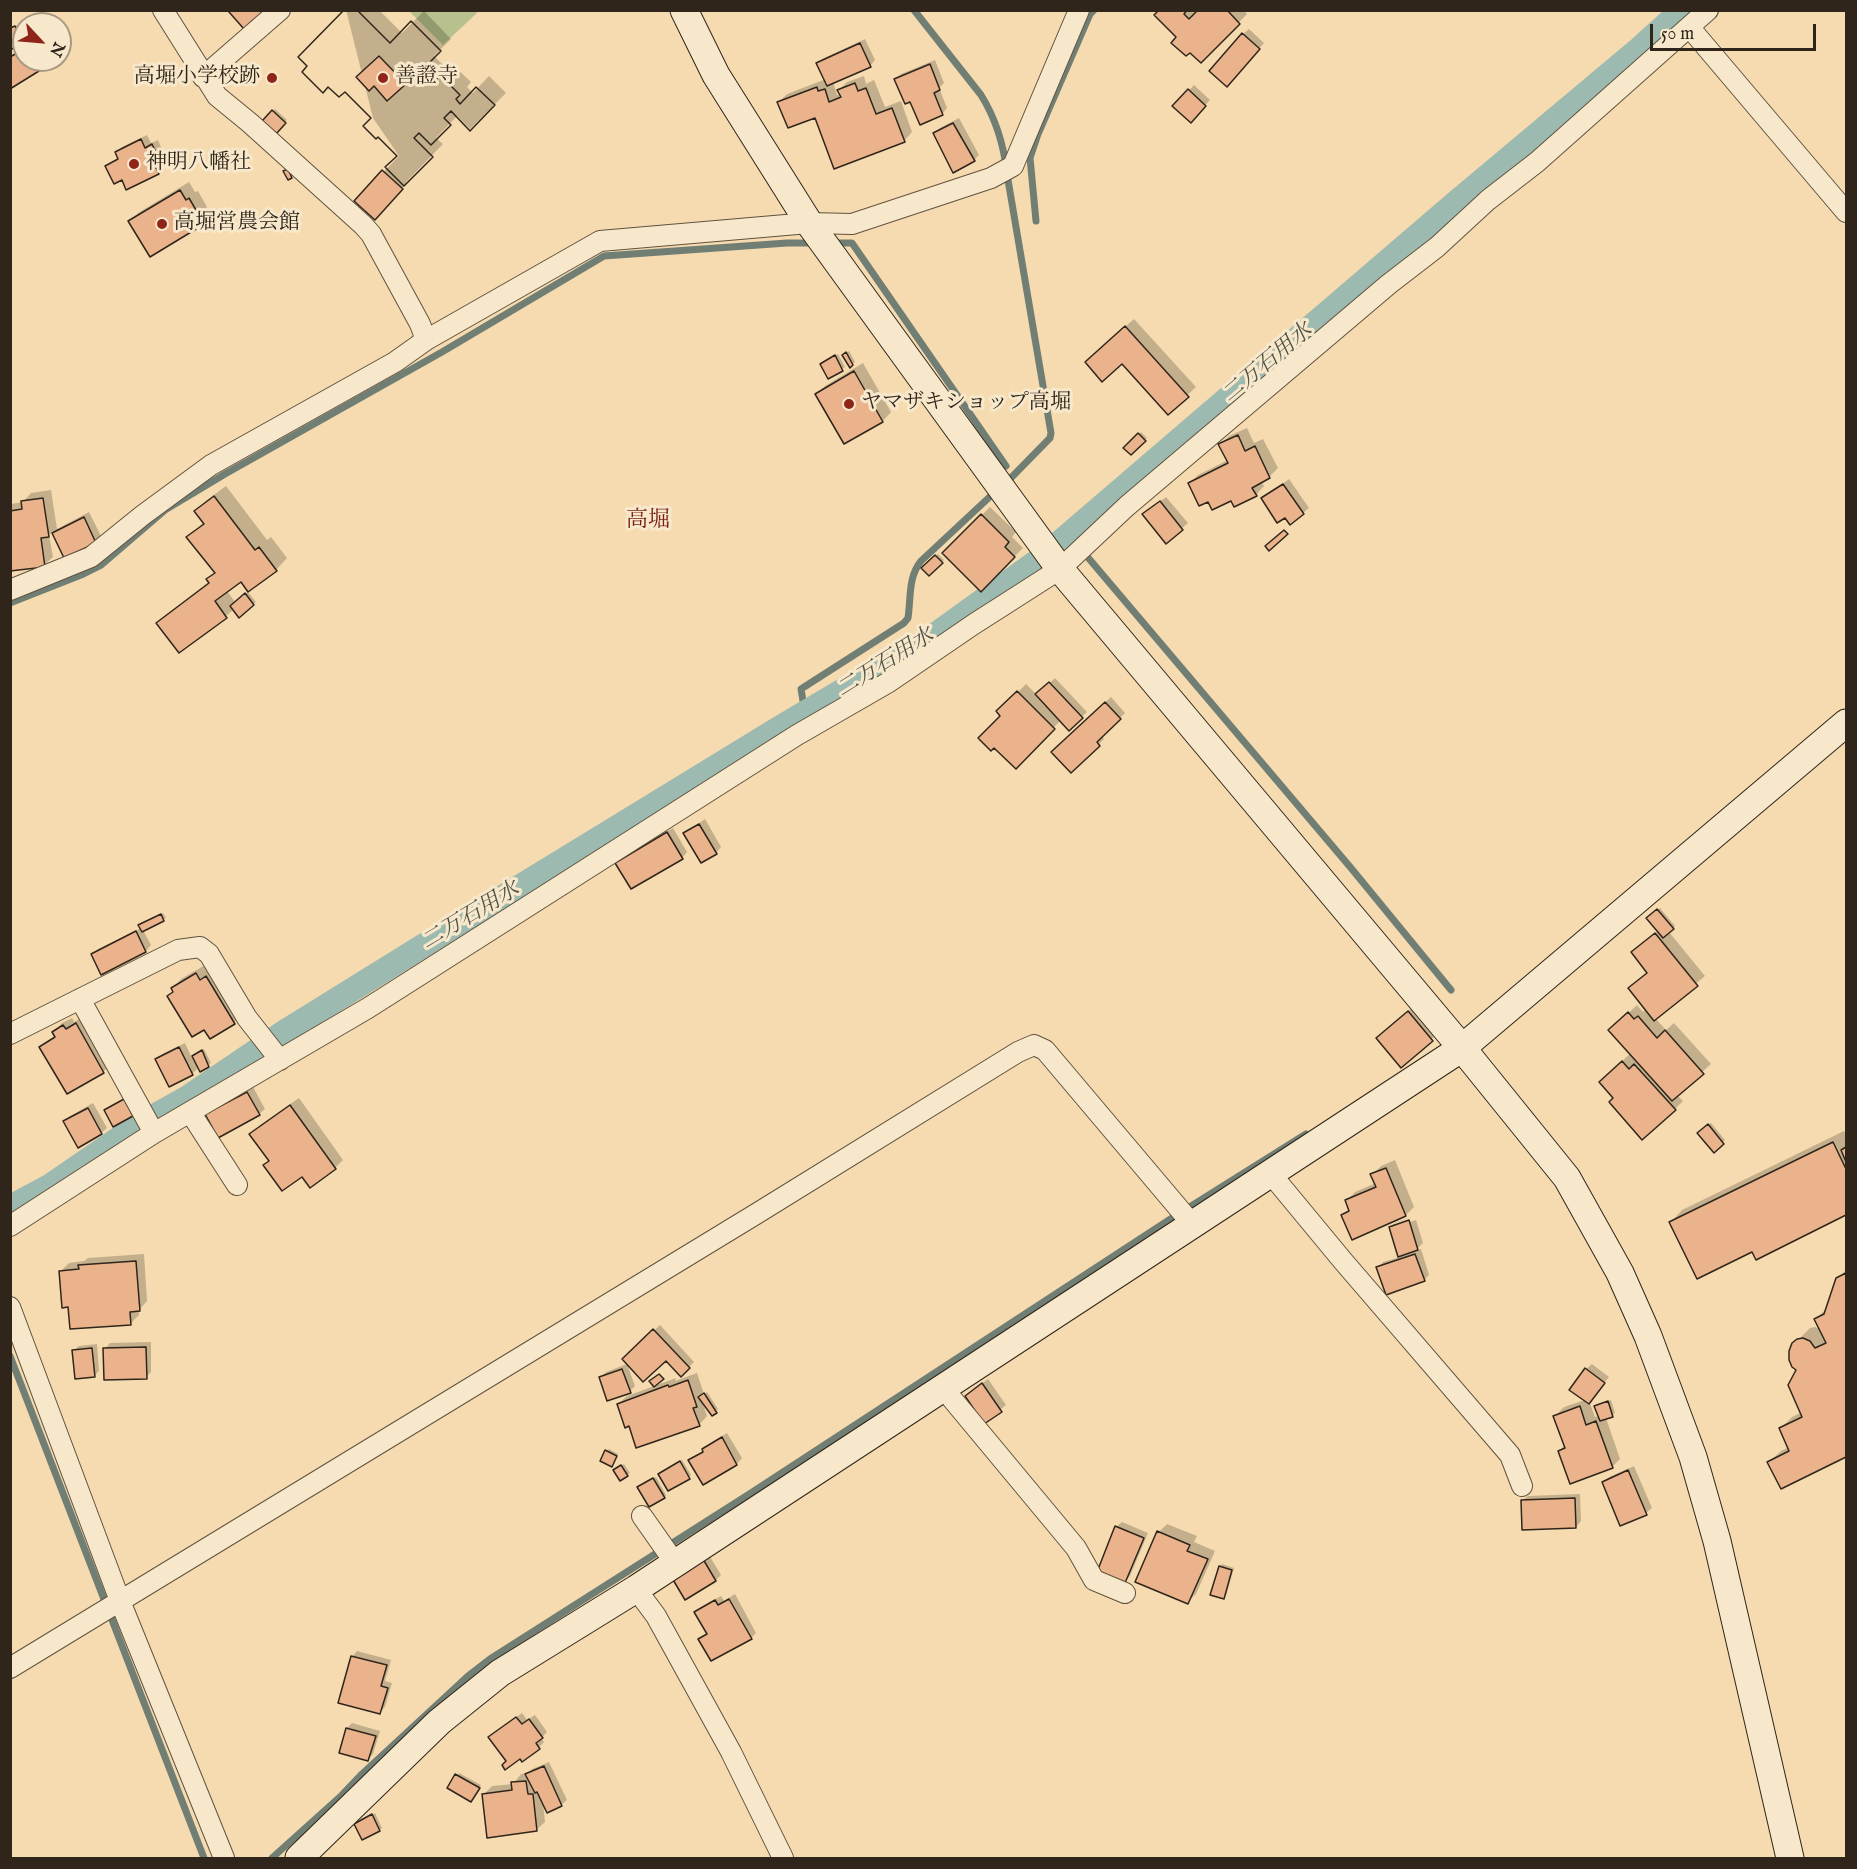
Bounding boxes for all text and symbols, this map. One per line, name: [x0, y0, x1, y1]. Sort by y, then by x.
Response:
north arrow: [12, 12, 72, 72]
scale bar: [1653, 12, 1820, 50]
text: 50 m: [1661, 23, 1694, 46]
text: N: [44, 38, 68, 60]
place label: 高堀小学校跡: [134, 65, 260, 91]
place label: 善證寺: [395, 65, 458, 91]
marker: 高堀小学校跡: [265, 71, 279, 85]
marker: 善證寺: [376, 71, 390, 85]
place label: 神明八幡社: [146, 151, 251, 177]
marker: 神明八幡社: [127, 157, 141, 171]
place label: 高堀営農会館: [174, 211, 300, 237]
marker: 高堀営農会館: [155, 217, 169, 231]
water label: 二万石用水: [1217, 319, 1319, 409]
place label: ヤマザキショップ高堀: [861, 391, 1071, 417]
marker: ヤマザキショップ高堀: [842, 397, 856, 411]
district label: 高堀: [626, 508, 670, 534]
water label: 二万石用水: [832, 624, 940, 704]
water label: 二万石用水: [417, 877, 525, 957]

